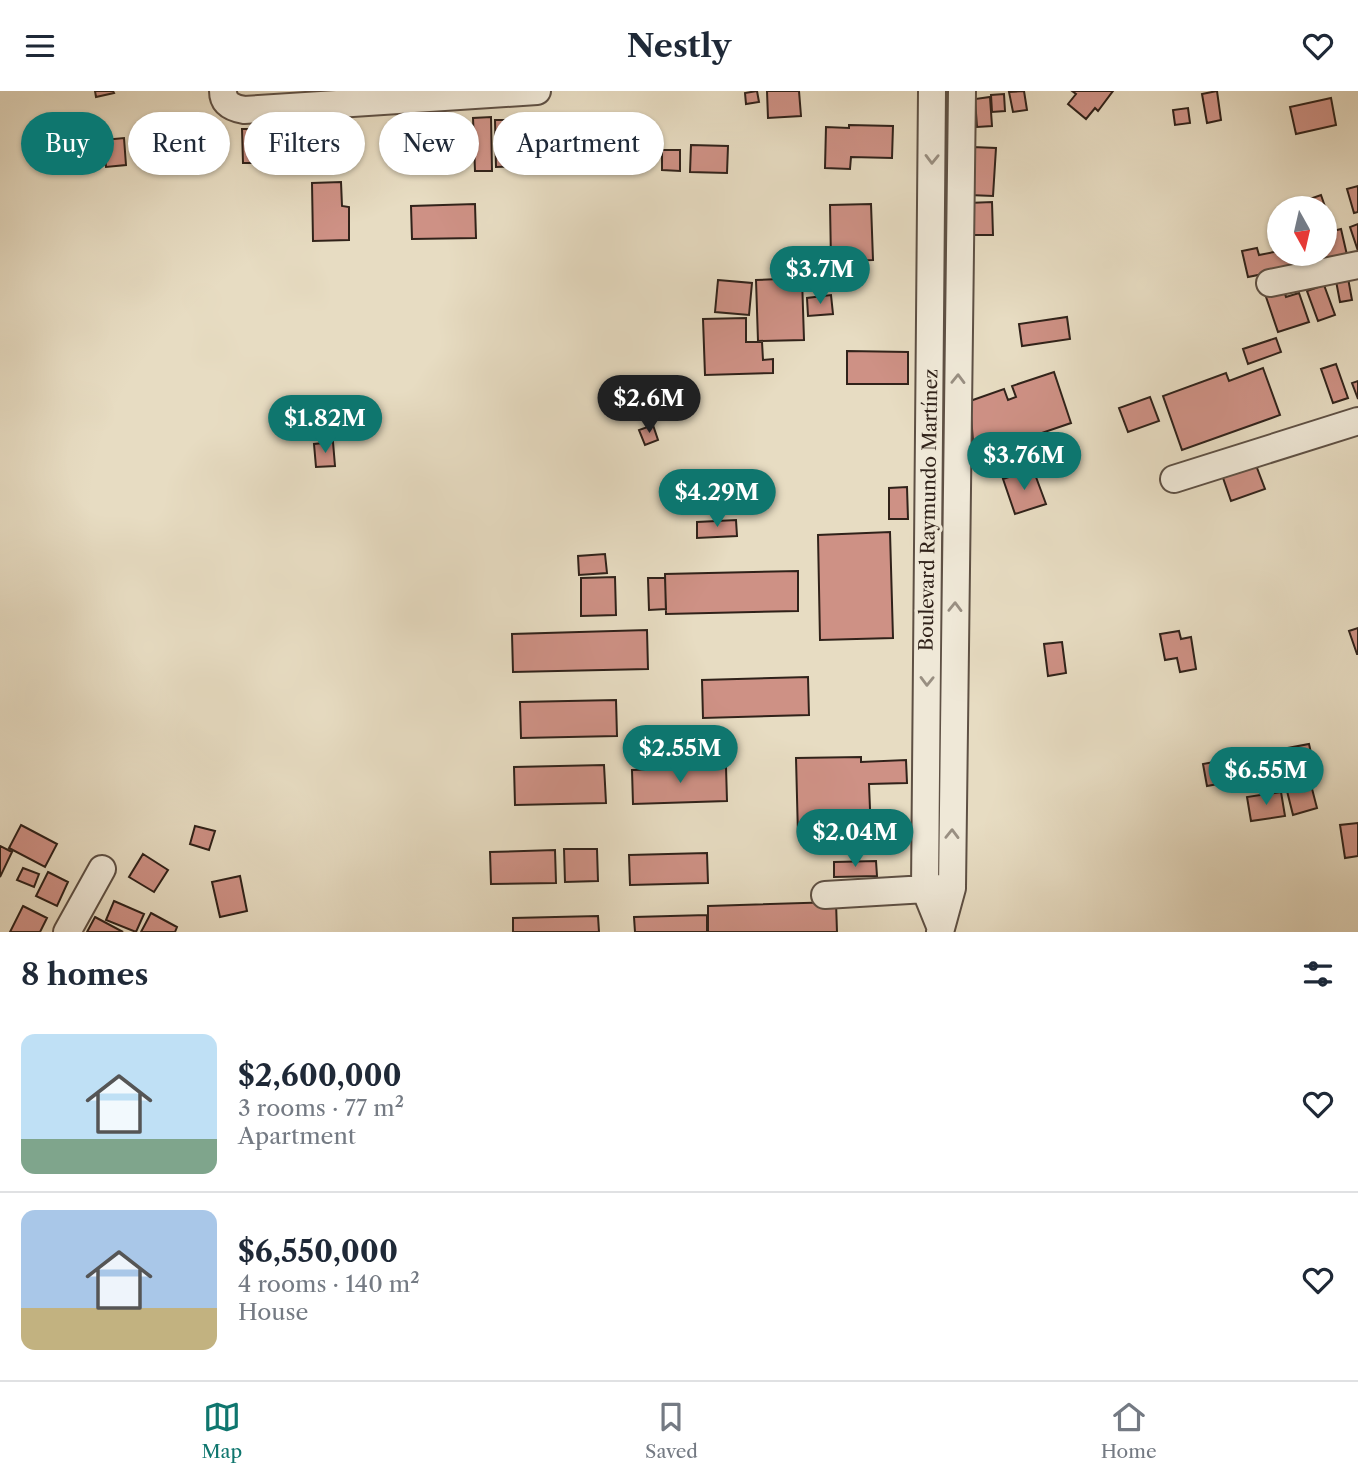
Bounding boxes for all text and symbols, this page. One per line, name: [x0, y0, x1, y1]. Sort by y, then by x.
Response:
text: Nestly: [627, 26, 731, 65]
icon: menu: [21, 27, 59, 65]
icon: heart: [1299, 27, 1337, 65]
chip: Buy: [21, 112, 114, 175]
chip: Rent: [128, 112, 230, 175]
chip: Filters: [244, 112, 365, 175]
chip: New: [379, 112, 479, 175]
chip: Apartment: [493, 112, 664, 175]
one-way arrow: [924, 154, 940, 165]
north arrow: [1267, 196, 1337, 266]
map controls: [1267, 196, 1337, 266]
pin: $3.7M: [771, 247, 869, 306]
text: $3.7M: [786, 255, 854, 283]
street label: Boulevard Raymundo Martínez: [915, 369, 942, 651]
one-way arrow: [950, 374, 966, 384]
pin: $2.6M: [600, 375, 698, 435]
text: $2.6M: [614, 384, 684, 412]
pin: $1.82M: [268, 395, 382, 455]
text: $1.82M: [284, 404, 366, 432]
pin: $3.76M: [967, 433, 1081, 492]
text: $3.76M: [983, 441, 1065, 469]
pin: $4.29M: [660, 469, 774, 529]
text: $4.29M: [675, 478, 759, 506]
one-way arrow: [947, 601, 963, 612]
one-way arrow: [919, 675, 934, 686]
pin: $2.55M: [623, 725, 737, 785]
text: $2.55M: [639, 734, 721, 762]
pin: $6.55M: [1209, 747, 1323, 807]
text: $6.55M: [1225, 756, 1307, 784]
pin: $2.04M: [798, 809, 912, 869]
text: $2.04M: [812, 818, 898, 846]
one-way arrow: [944, 829, 960, 839]
icon: filters: [1299, 955, 1337, 993]
text: 8 homes: [21, 956, 148, 993]
text: $2,600,000: [238, 1057, 402, 1094]
icon: home: [77, 1062, 161, 1146]
icon: heart: [1299, 1085, 1337, 1123]
text: 3 rooms · 77 m²: [238, 1094, 404, 1122]
text: Apartment: [238, 1122, 356, 1150]
text: $6,550,000: [238, 1233, 398, 1270]
icon: home: [77, 1238, 161, 1322]
icon: heart: [1299, 1261, 1337, 1299]
text: 4 rooms · 140 m²: [238, 1270, 420, 1298]
text: House: [238, 1298, 308, 1326]
tab: Map: [201, 1398, 242, 1463]
tab: Saved: [645, 1398, 698, 1463]
tab: Home: [1101, 1398, 1157, 1463]

